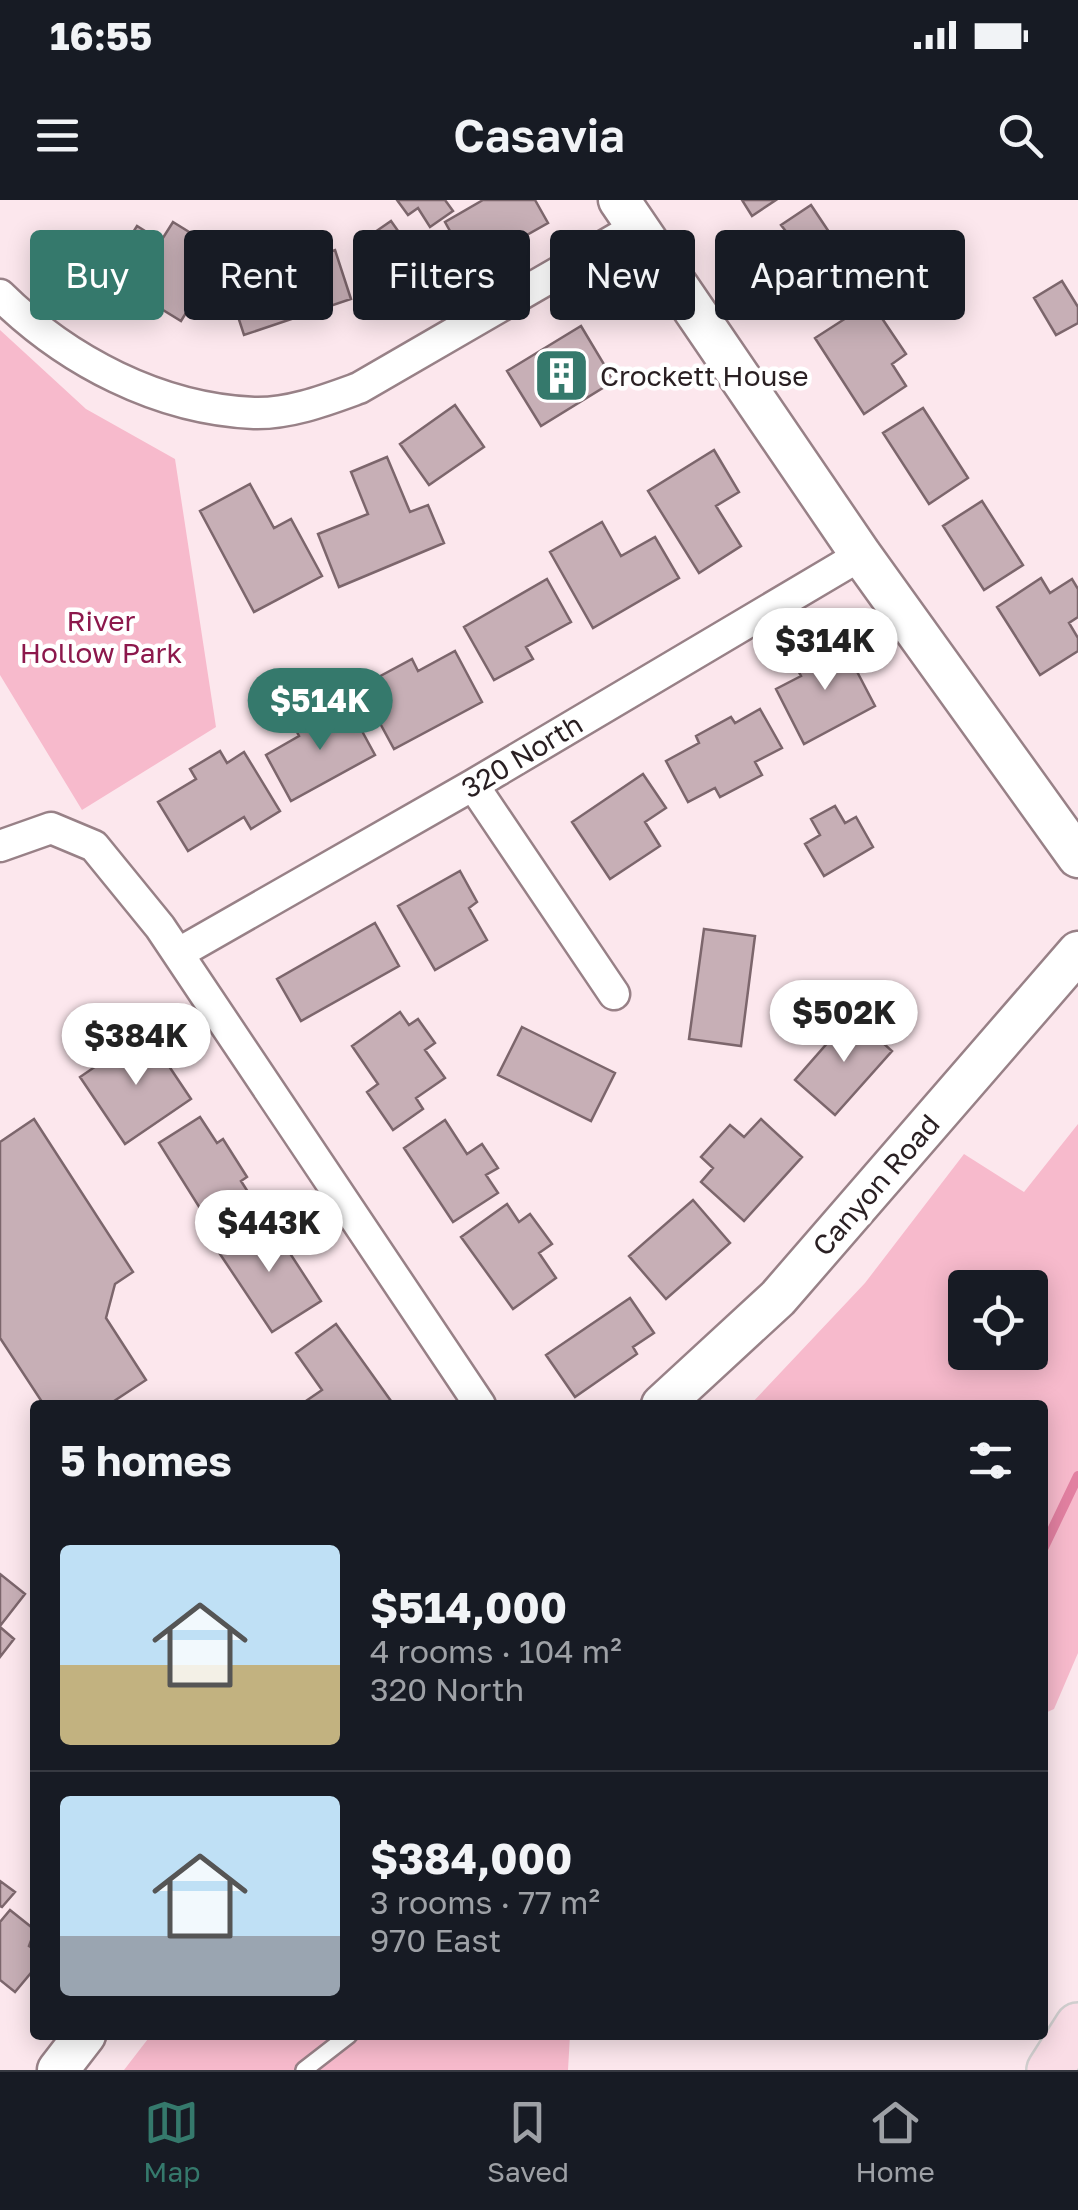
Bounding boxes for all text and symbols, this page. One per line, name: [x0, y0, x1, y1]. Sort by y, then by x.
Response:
text: 16:55: [50, 13, 152, 58]
icon: menu: [30, 108, 85, 163]
text: Casavia: [453, 108, 625, 162]
icon: search: [993, 108, 1048, 163]
chip: Buy: [30, 230, 164, 320]
chip: Rent: [184, 230, 333, 320]
chip: Filters: [353, 230, 530, 320]
chip: New: [550, 230, 695, 320]
chip: Apartment: [715, 230, 965, 320]
building icon: Crockett House: [531, 346, 591, 406]
place label: Crockett House: [600, 359, 808, 392]
park label: River Hollow Park: [20, 604, 182, 669]
pin: $314K: [755, 608, 895, 693]
text: $314K: [775, 621, 875, 659]
pin: $514K: [250, 668, 390, 753]
text: $514K: [270, 681, 370, 719]
street label: 320 North: [455, 707, 588, 804]
pin: $502K: [774, 980, 914, 1065]
text: $502K: [792, 993, 896, 1031]
pin: $384K: [66, 1003, 206, 1088]
text: $384K: [84, 1016, 188, 1054]
street label: Canyon Road: [805, 1107, 946, 1262]
pin: $443K: [199, 1190, 339, 1275]
text: $443K: [217, 1203, 321, 1241]
map controls: [948, 1270, 1048, 1370]
button: locate: [948, 1270, 1048, 1370]
icon: filters: [963, 1433, 1018, 1488]
text: 5 homes: [60, 1435, 232, 1485]
text: $514,000: [370, 1582, 567, 1632]
icon: home: [140, 1585, 260, 1705]
text: 4 rooms · 104 m²: [370, 1632, 622, 1670]
text: 320 North: [370, 1670, 524, 1708]
text: $384,000: [370, 1833, 572, 1883]
icon: home: [140, 1836, 260, 1956]
text: 3 rooms · 77 m²: [370, 1883, 600, 1921]
text: 970 East: [370, 1921, 501, 1959]
tab: Map: [143, 2095, 200, 2188]
tab: Saved: [487, 2095, 569, 2188]
tab: Home: [856, 2095, 935, 2188]

